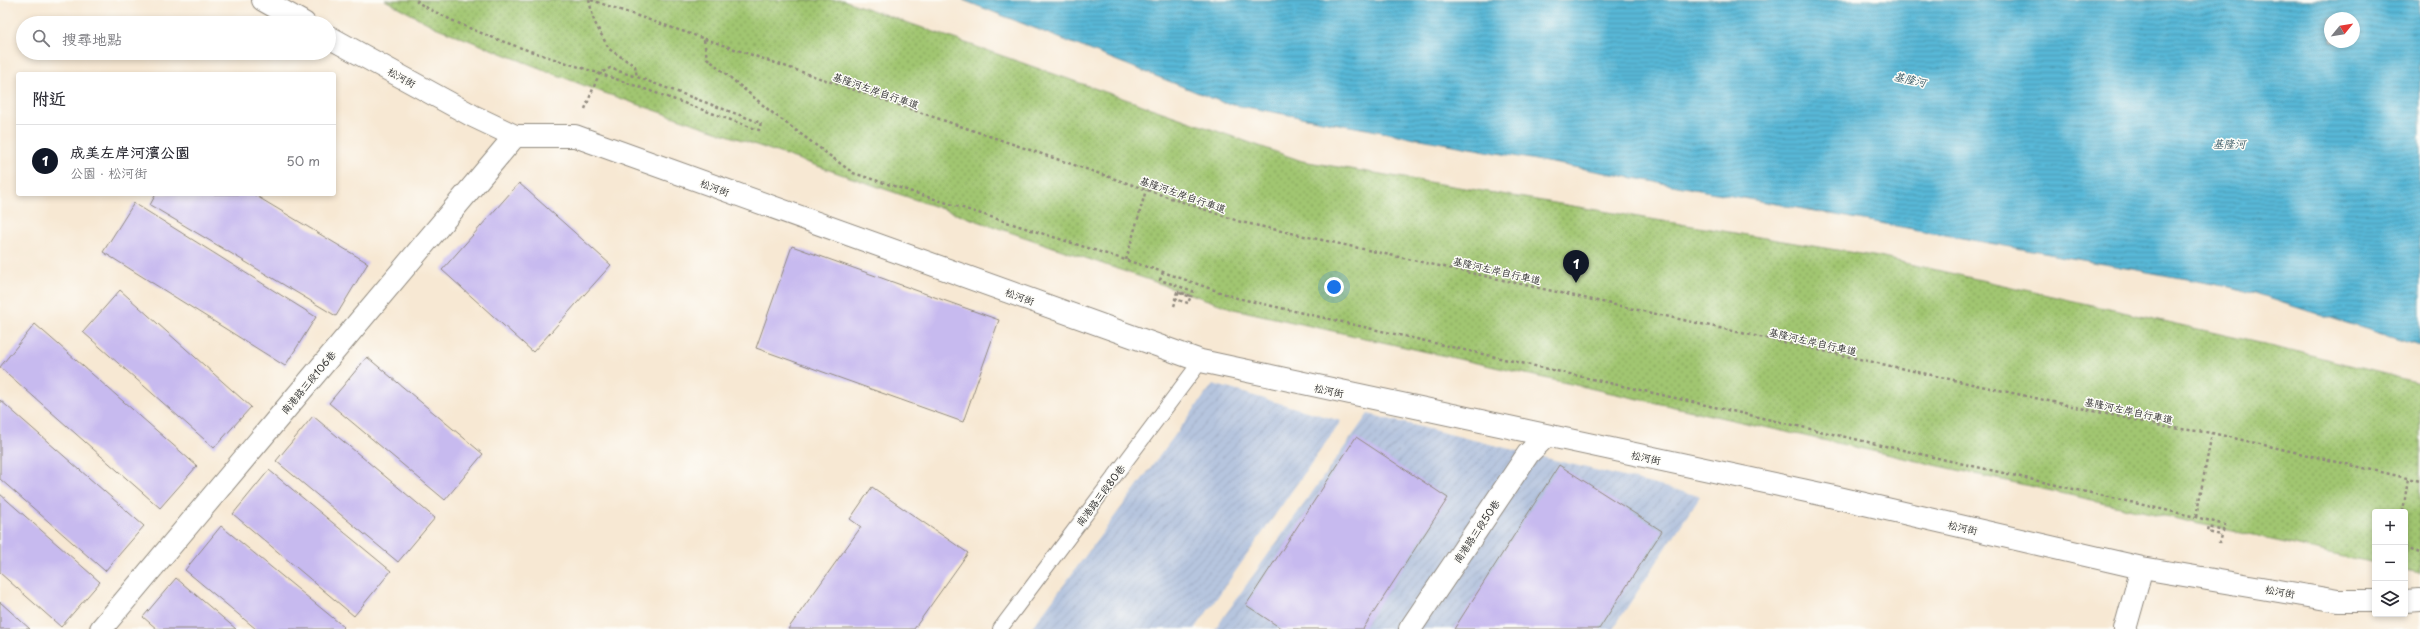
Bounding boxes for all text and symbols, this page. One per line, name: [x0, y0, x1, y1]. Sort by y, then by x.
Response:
north arrow: [2324, 12, 2360, 48]
search box: [16, 16, 336, 60]
icon: search: [30, 27, 52, 49]
text: 搜尋地點: [62, 27, 122, 50]
street label: 松河街: [385, 63, 419, 91]
water label: 基隆河: [1892, 67, 1930, 91]
street label: 基隆河左岸自行車道: [831, 68, 921, 112]
text: 附近: [32, 85, 66, 111]
water label: 基隆河: [2213, 135, 2247, 152]
text: 成美左岸河濱公園: [70, 140, 190, 163]
text: 1: [42, 151, 48, 170]
text: 50 m: [286, 151, 320, 170]
text: 公園 · 松河街: [70, 163, 147, 182]
street label: 基隆河左岸自行車道: [1138, 172, 1228, 216]
street label: 松河街: [698, 175, 732, 199]
pin: 1: [1563, 250, 1589, 283]
street label: 基隆河左岸自行車道: [1451, 253, 1543, 287]
your location: [1324, 277, 1344, 297]
street label: 松河街: [1003, 284, 1037, 308]
street label: 基隆河左岸自行車道: [1767, 324, 1859, 358]
street label: 南港路三段106巷: [277, 346, 340, 417]
street label: 松河街: [1313, 380, 1345, 400]
street label: 基隆河左岸自行車道: [2083, 393, 2175, 427]
street label: 松河街: [1630, 447, 1662, 467]
street label: 南港路三段80巷: [1072, 460, 1129, 529]
street label: 南港路三段50巷: [1449, 495, 1503, 566]
map controls: [2372, 509, 2408, 617]
button: +: [2372, 509, 2408, 545]
street label: 松河街: [1947, 516, 1979, 538]
button: −: [2372, 545, 2408, 581]
street label: 松河街: [2264, 581, 2296, 601]
button: layers: [2372, 581, 2408, 617]

